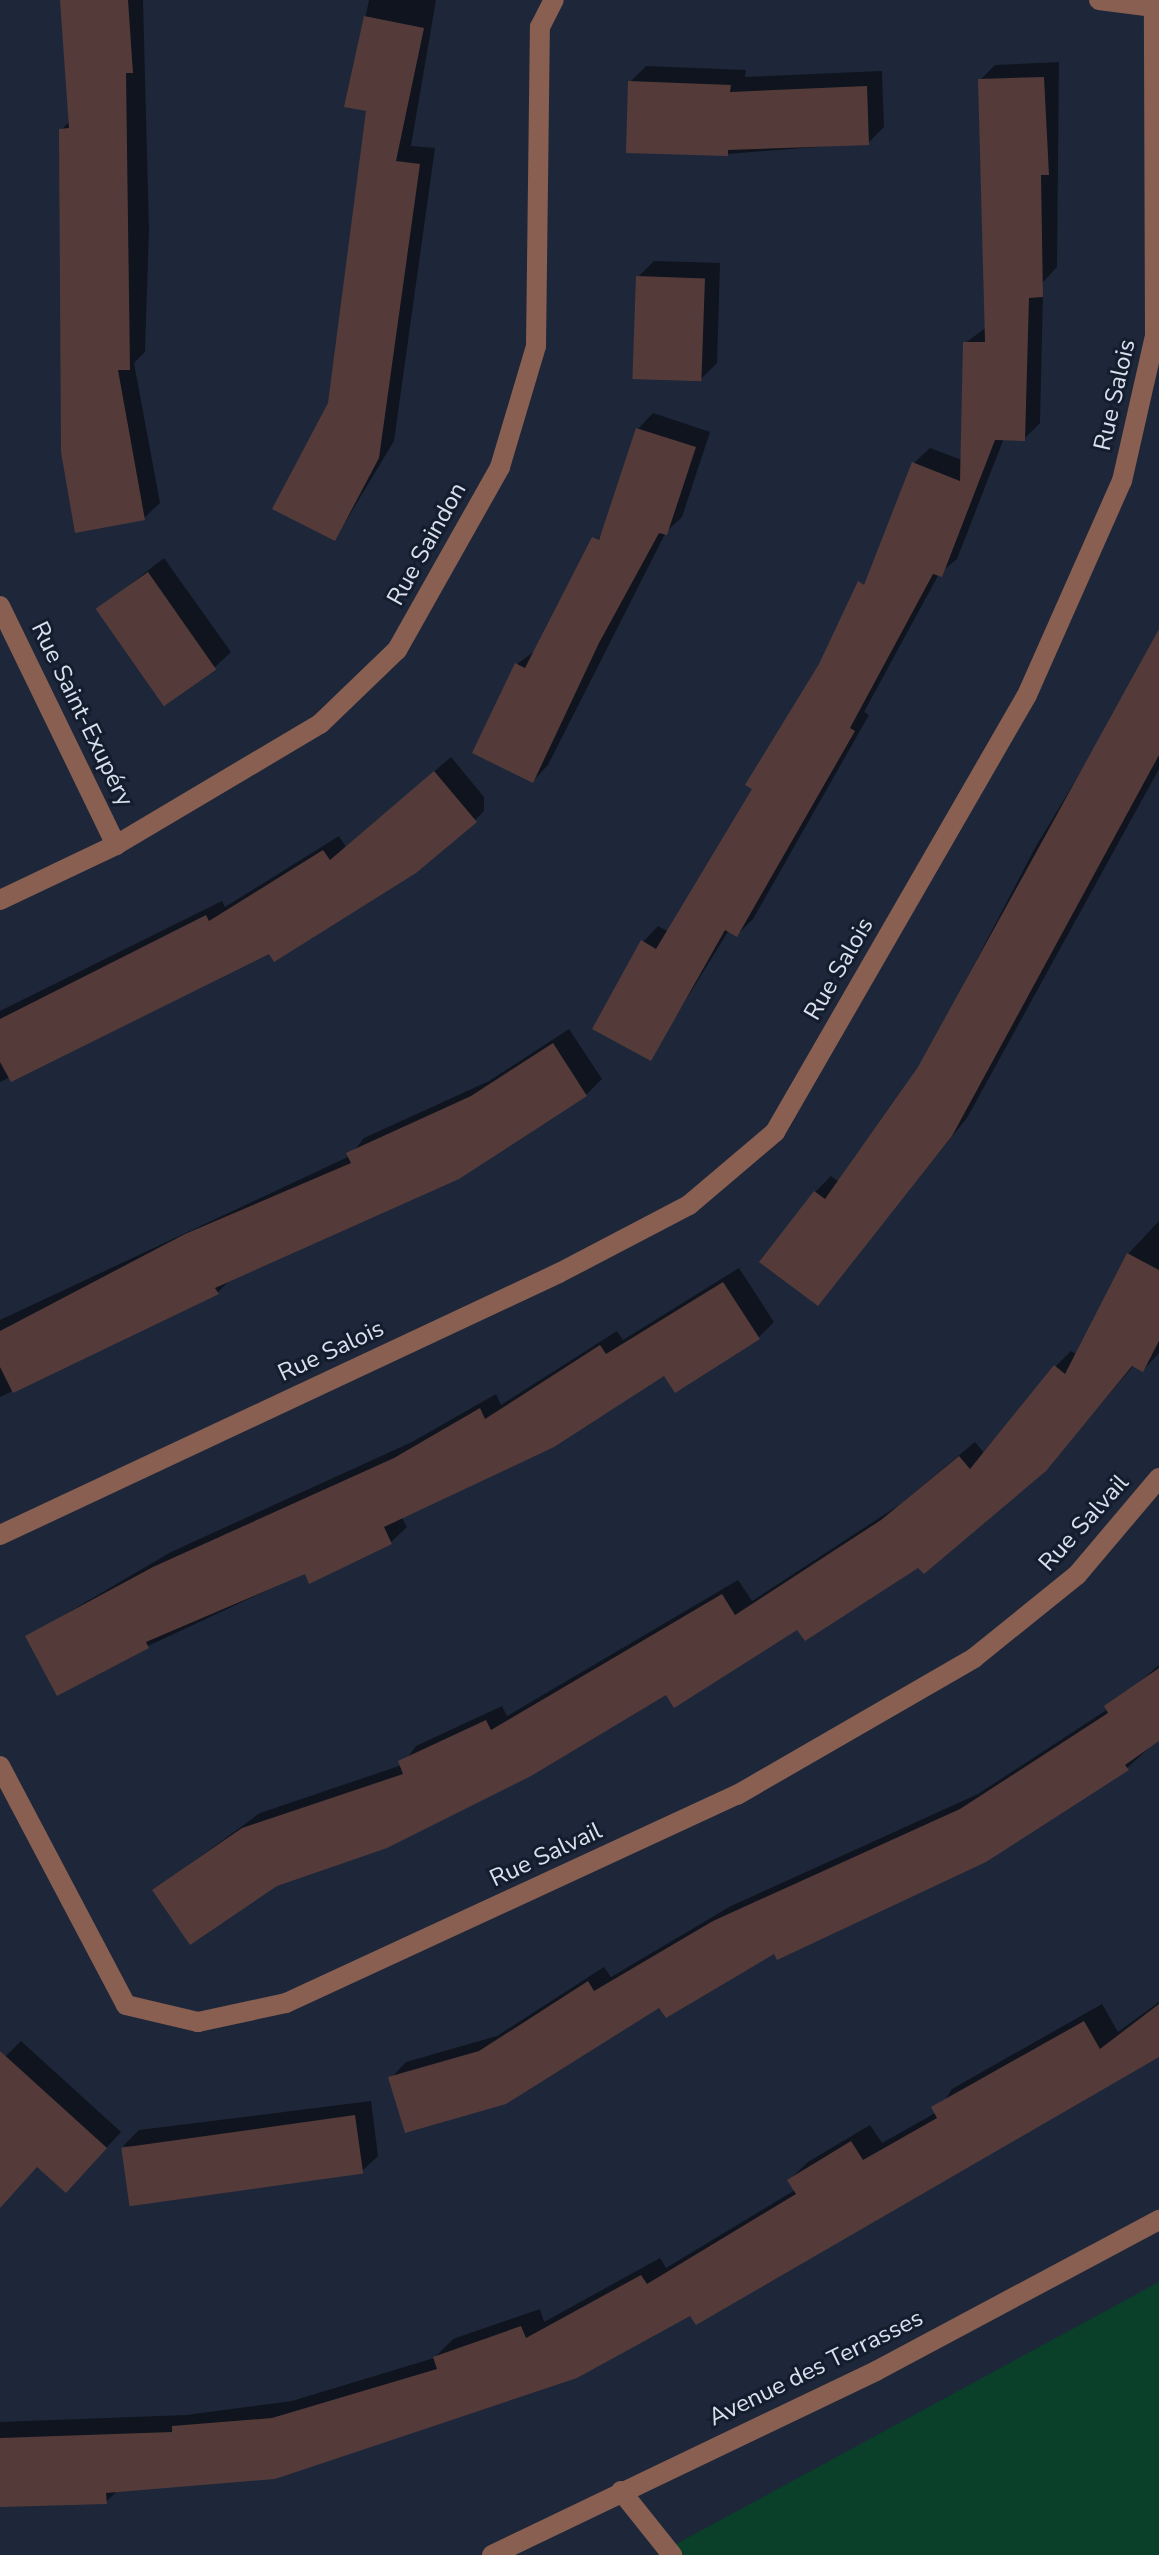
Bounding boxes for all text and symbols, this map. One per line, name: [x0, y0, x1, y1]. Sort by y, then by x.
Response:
street label: Rue Salois: [1088, 337, 1142, 453]
street label: Rue Saindon: [381, 477, 473, 611]
street label: Rue Saint-Exupéry: [25, 617, 139, 811]
street label: Rue Salois: [798, 913, 880, 1025]
street label: Rue Salois: [274, 1314, 388, 1388]
street label: Rue Salvail: [1033, 1469, 1135, 1577]
street label: Rue Salvail: [485, 1817, 607, 1893]
street label: Avenue des Terrasses: [704, 2304, 928, 2432]

